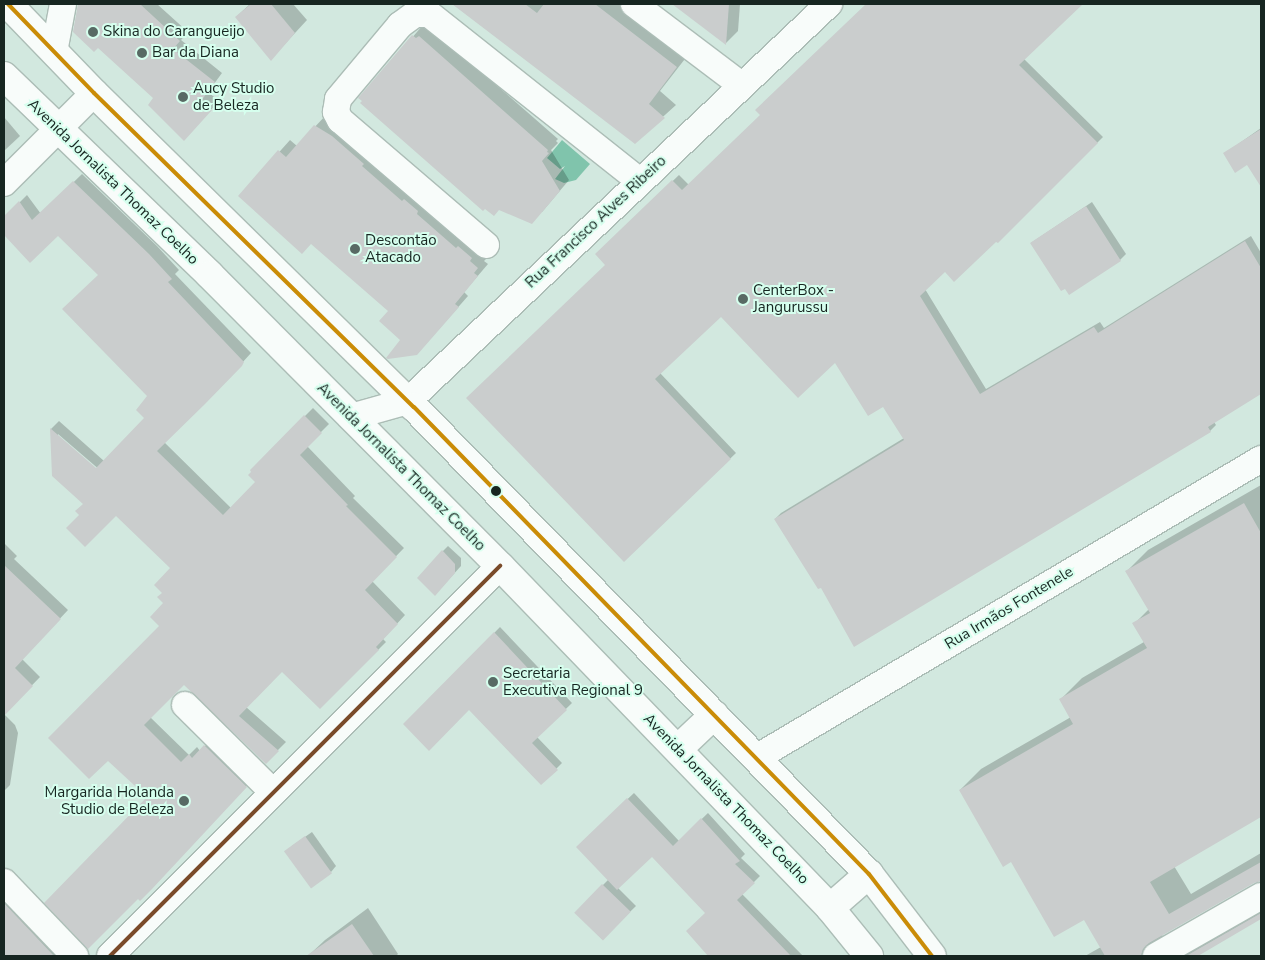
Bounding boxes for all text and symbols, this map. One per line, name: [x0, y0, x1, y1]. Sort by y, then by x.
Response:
place label: Skina do Carangueijo: [103, 23, 245, 41]
marker: Skina do Carangueijo: [87, 26, 99, 38]
place label: Bar da Diana: [152, 44, 239, 62]
marker: Bar da Diana: [136, 47, 148, 59]
place label: Aucy Studio de Beleza: [193, 79, 274, 114]
marker: Aucy Studio de Beleza: [177, 91, 189, 103]
street label: Avenida Jornalista Thomaz Coelho: [24, 95, 202, 269]
street label: Rua Francisco Alves Ribeiro: [522, 152, 670, 292]
place label: Descontão Atacado: [365, 231, 437, 266]
marker: Descontão Atacado: [349, 243, 361, 255]
place label: CenterBox - Jangurussu: [753, 281, 834, 316]
marker: CenterBox - Jangurussu: [737, 293, 749, 305]
street label: Avenida Jornalista Thomaz Coelho: [313, 379, 489, 555]
unlabelled marker: [491, 486, 501, 496]
street label: Rua Irmãos Fontenele: [942, 563, 1076, 653]
place label: Secretaria Executiva Regional 9: [503, 664, 643, 699]
marker: Secretaria Executiva Regional 9: [487, 676, 499, 688]
street label: Avenida Jornalista Thomaz Coelho: [639, 710, 813, 888]
place label: Margarida Holanda Studio de Beleza: [44, 783, 174, 818]
marker: Margarida Holanda Studio de Beleza: [178, 795, 190, 807]

